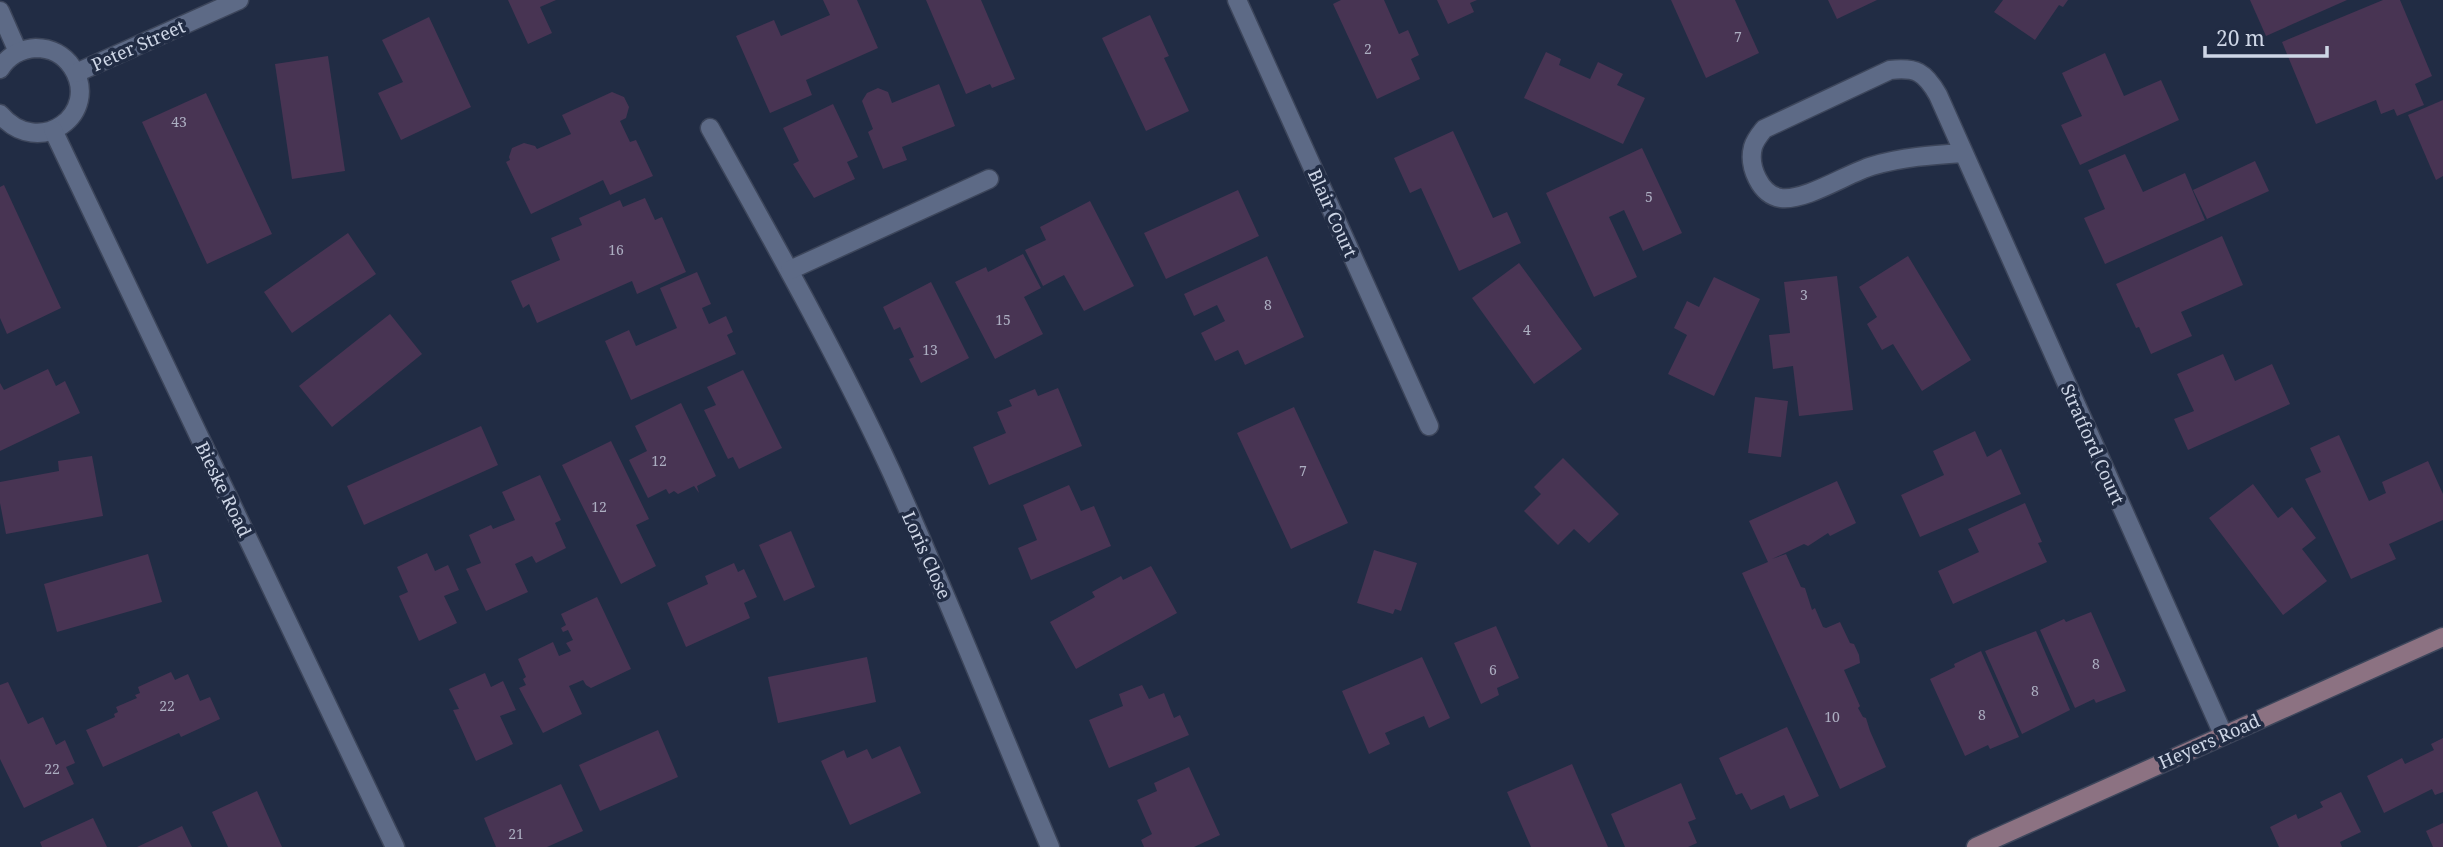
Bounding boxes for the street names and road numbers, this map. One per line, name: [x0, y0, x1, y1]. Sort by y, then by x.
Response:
street label: Peter Street: [88, 14, 188, 76]
street label: Blair Court: [1303, 165, 1363, 261]
street label: Stratford Court: [2056, 380, 2130, 508]
street label: Bieske Road: [191, 437, 257, 541]
street label: Loris Close: [897, 507, 957, 603]
street label: Heyers Road: [2155, 708, 2263, 774]

